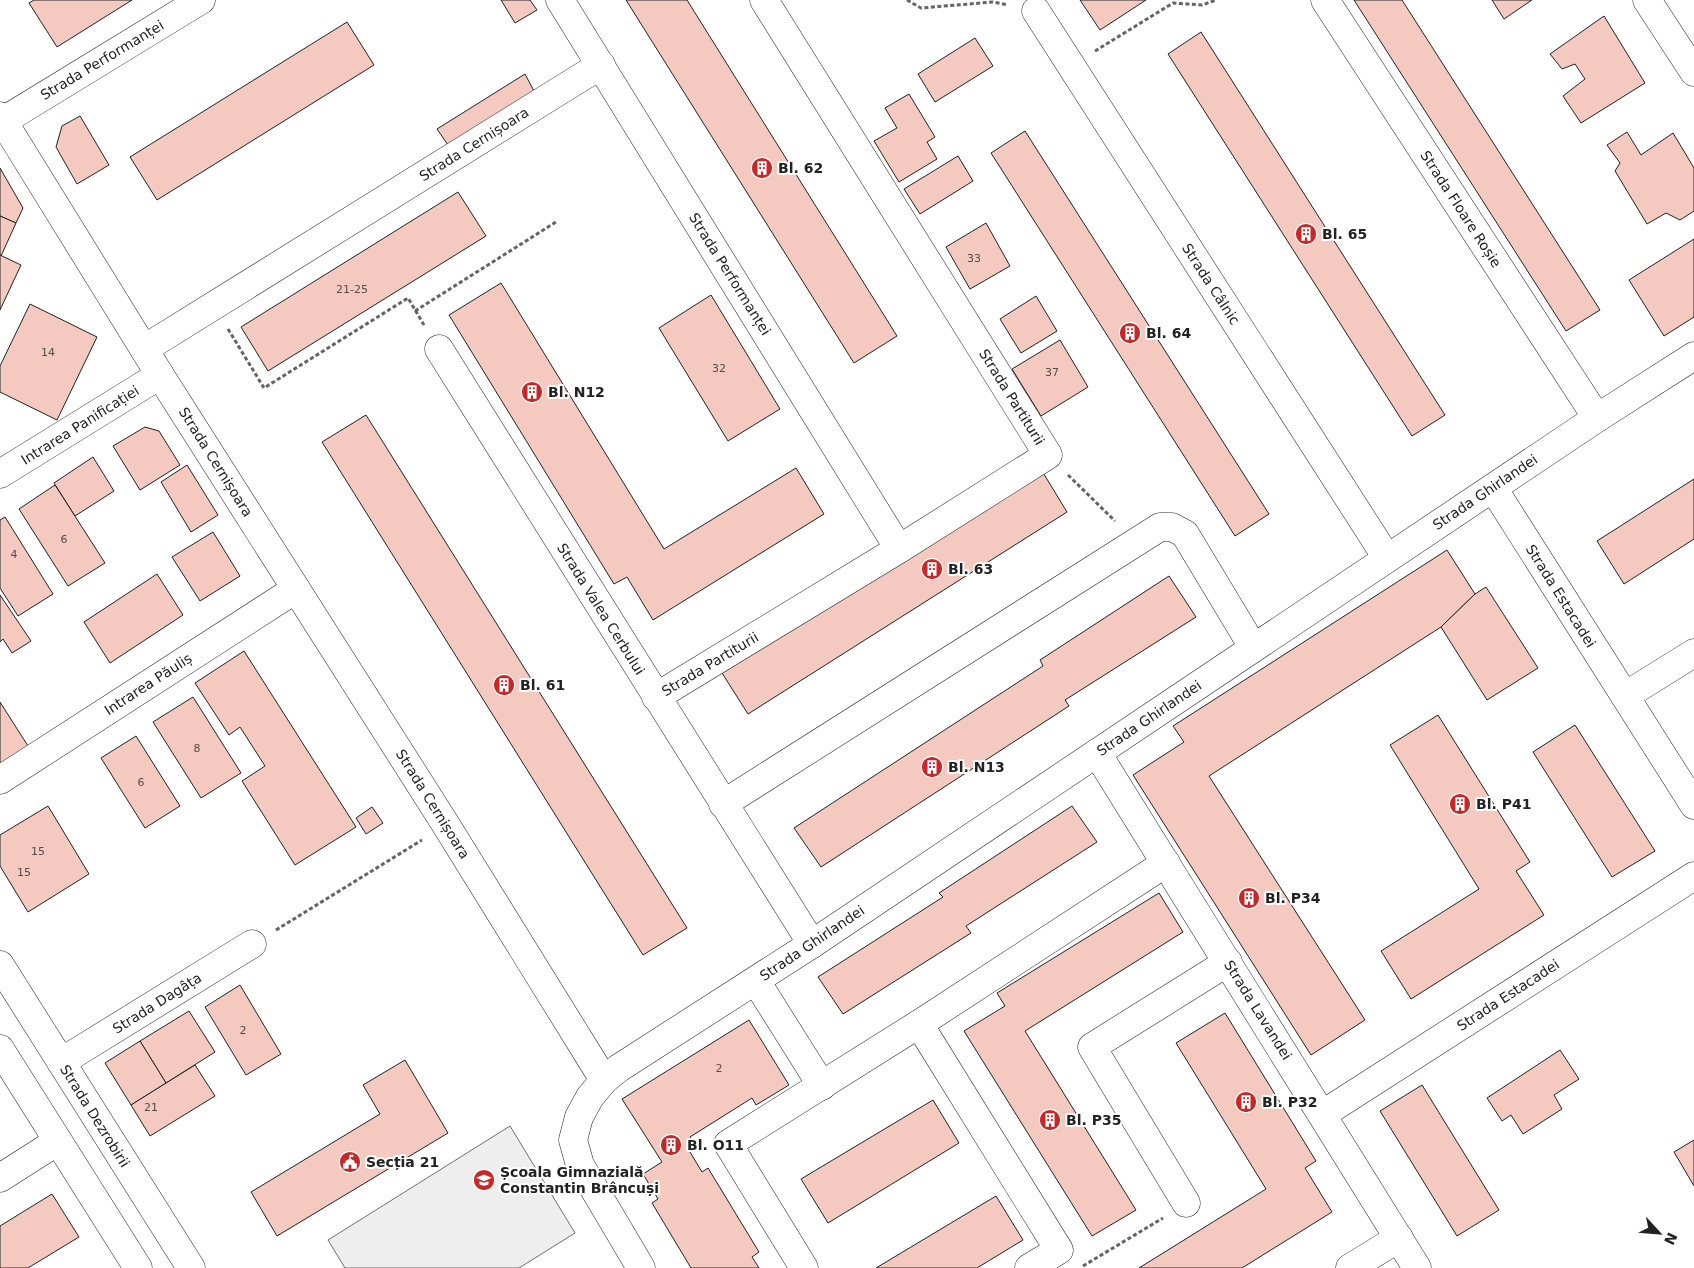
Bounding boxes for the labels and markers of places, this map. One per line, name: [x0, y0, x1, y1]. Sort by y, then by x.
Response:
building icon: Bl. 62: [750, 156, 774, 180]
place label: Bl. 62: [778, 160, 823, 176]
building icon: Bl. 65: [1294, 222, 1318, 246]
place label: Bl. 65: [1322, 226, 1367, 242]
building icon: Bl. 64: [1118, 321, 1142, 345]
place label: Bl. 64: [1146, 325, 1191, 341]
building icon: Bl. N12: [520, 380, 544, 404]
place label: Bl. N12: [548, 384, 605, 400]
building icon: Bl. 63: [920, 557, 944, 581]
place label: Bl. 63: [948, 561, 993, 577]
building icon: Bl. 61: [492, 673, 516, 697]
place label: Bl. 61: [520, 677, 565, 693]
building icon: Bl. N13: [920, 755, 944, 779]
place label: Bl. N13: [948, 759, 1005, 775]
building icon: Bl. P41: [1448, 792, 1472, 816]
place label: Bl. P41: [1476, 796, 1531, 812]
building icon: Bl. P34: [1237, 886, 1261, 910]
place label: Bl. P34: [1265, 890, 1321, 906]
building icon: Bl. P32: [1234, 1090, 1258, 1114]
place label: Bl. P32: [1262, 1094, 1317, 1110]
building icon: Bl. P35: [1038, 1108, 1062, 1132]
place label: Bl. P35: [1066, 1112, 1121, 1128]
building icon: Bl. O11: [659, 1133, 683, 1157]
place label: Bl. O11: [687, 1137, 744, 1153]
public building icon: Secția 21: [338, 1150, 362, 1174]
place label: Secția 21: [366, 1154, 439, 1171]
place label: Școala Gimnazială Constantin Brâncuși: [500, 1164, 659, 1197]
school or university icon: Școala Gimnazială Constantin Brâncuși: [472, 1168, 496, 1192]

